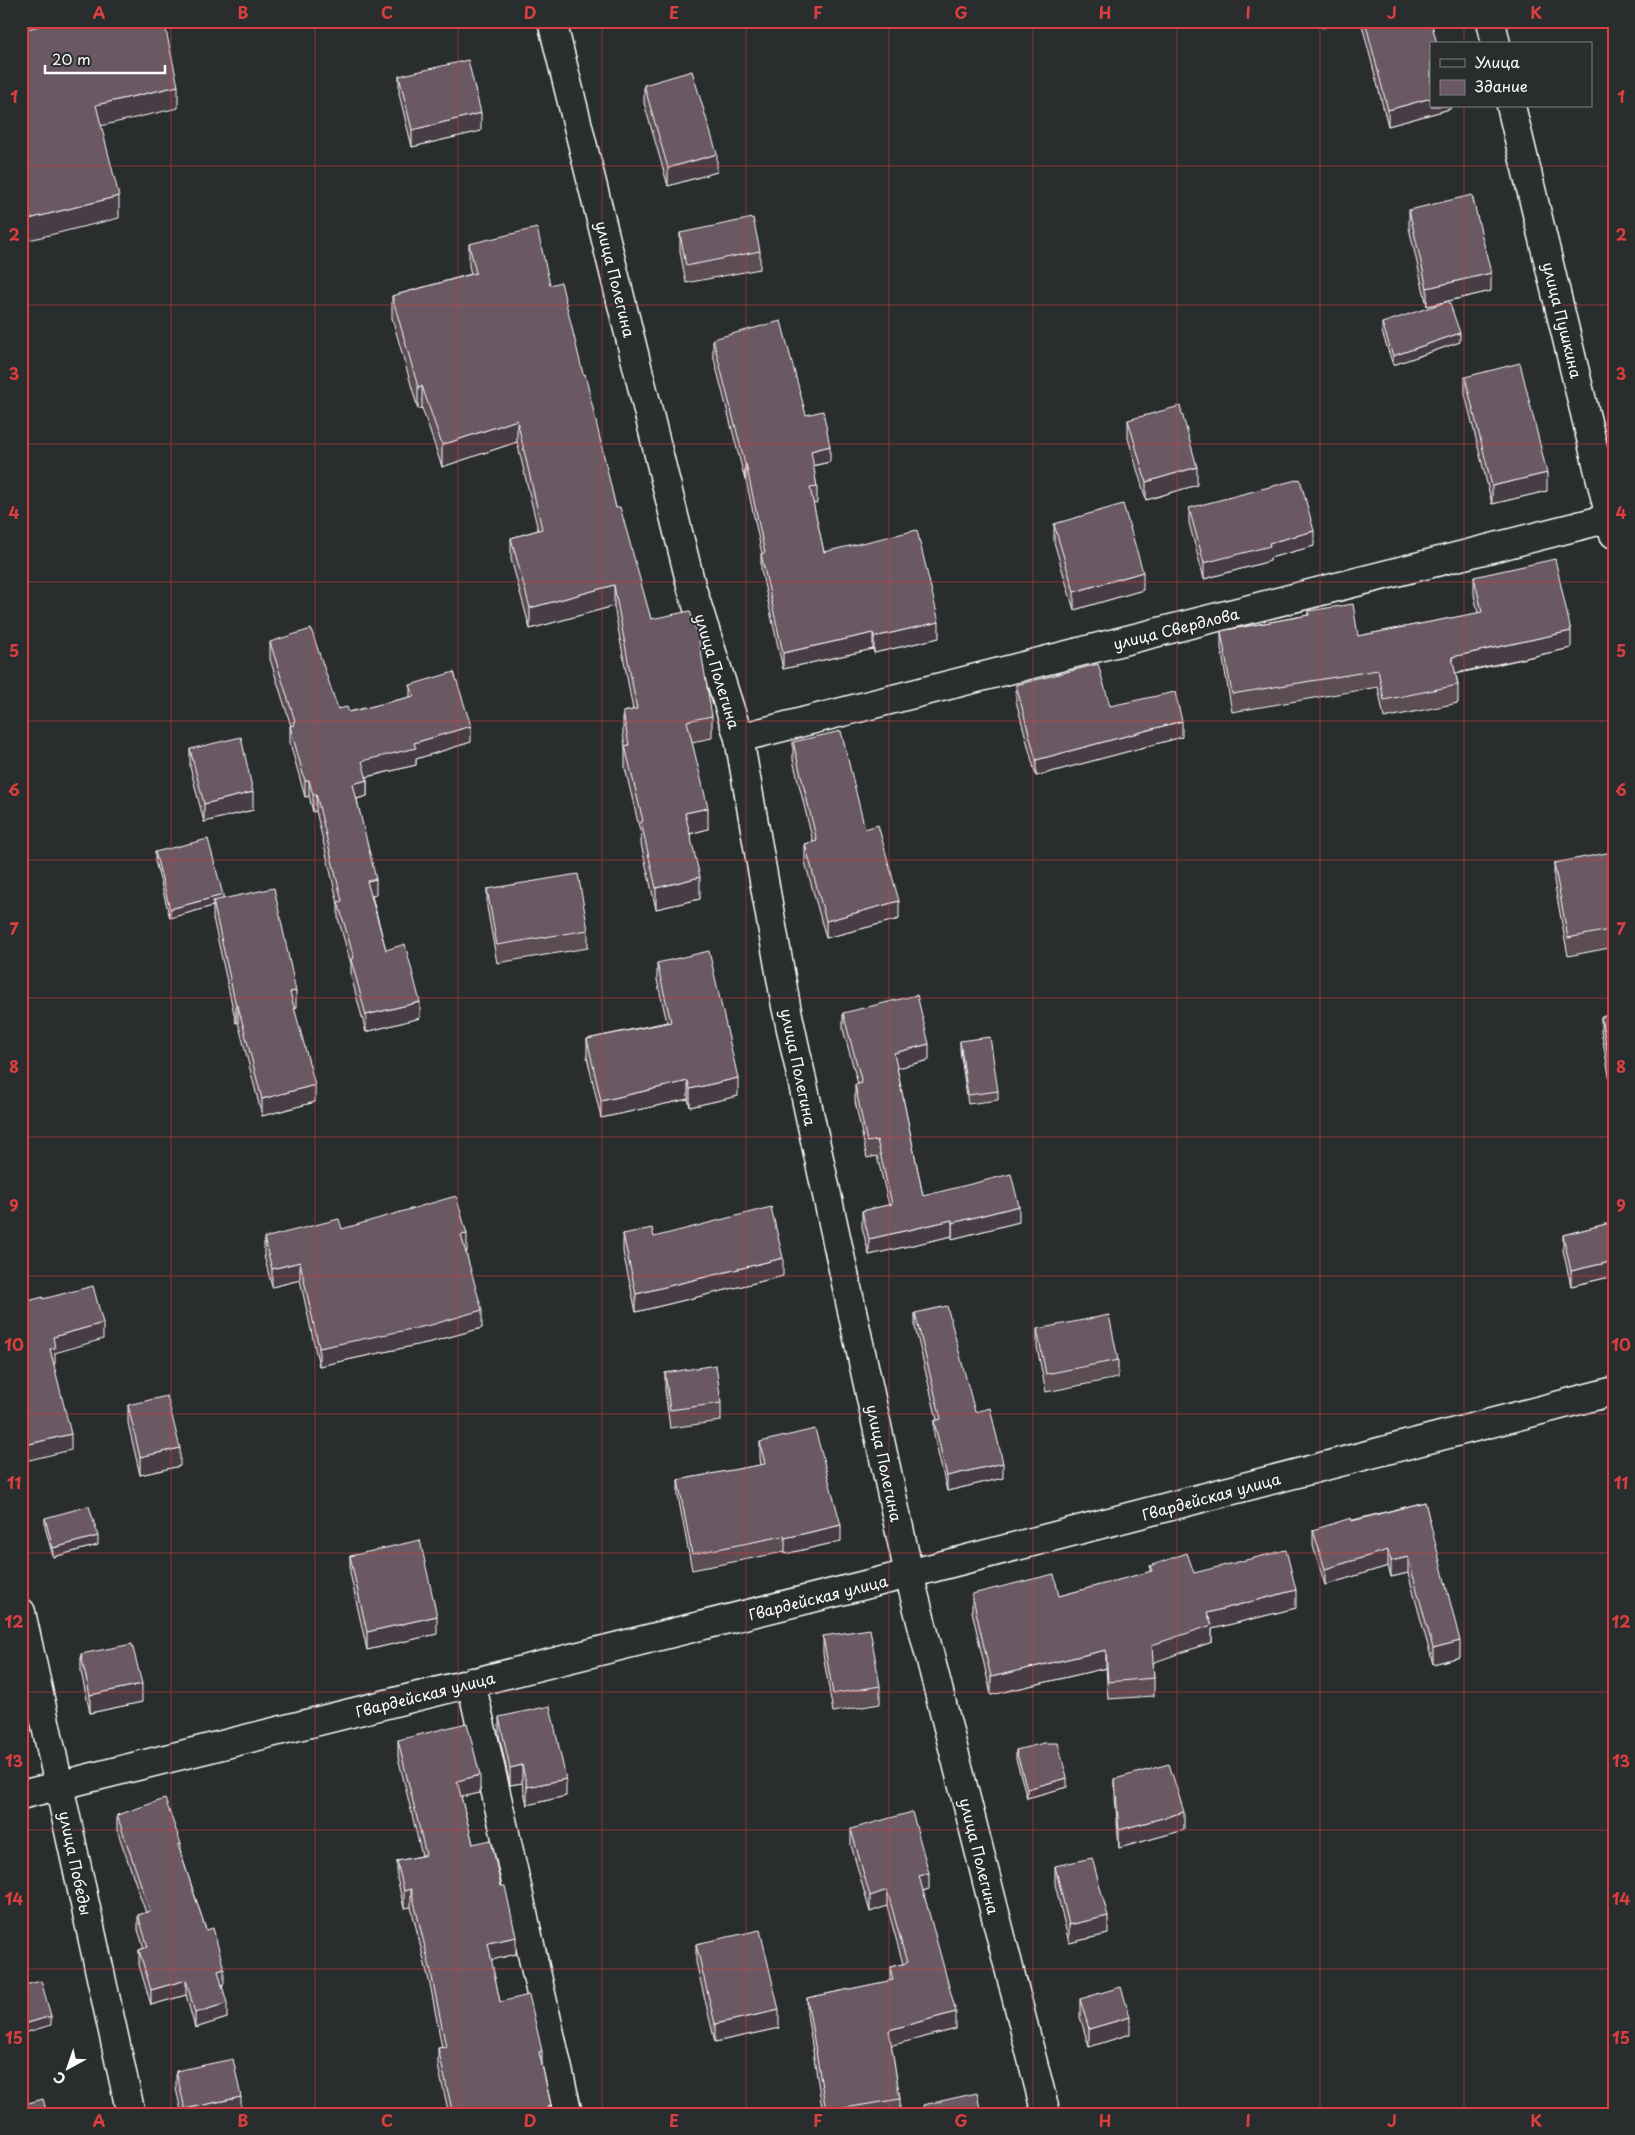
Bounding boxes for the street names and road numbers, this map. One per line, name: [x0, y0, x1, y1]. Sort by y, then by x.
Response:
street label: улица Полегина: [590, 218, 642, 340]
street label: улица Пушкина: [1537, 259, 1589, 381]
street label: улица Свердлова: [1111, 601, 1242, 655]
street label: улица Полегина: [690, 611, 747, 732]
street label: улица Полегина: [775, 1006, 823, 1128]
street label: улица Полегина: [861, 1402, 909, 1524]
street label: Гвардейская улица: [1139, 1466, 1283, 1526]
street label: Гвардейская улица: [746, 1568, 891, 1625]
street label: Гвардейская улица: [353, 1665, 498, 1722]
street label: улица Полегина: [954, 1795, 1006, 1917]
street label: улица Победы: [54, 1809, 98, 1917]

